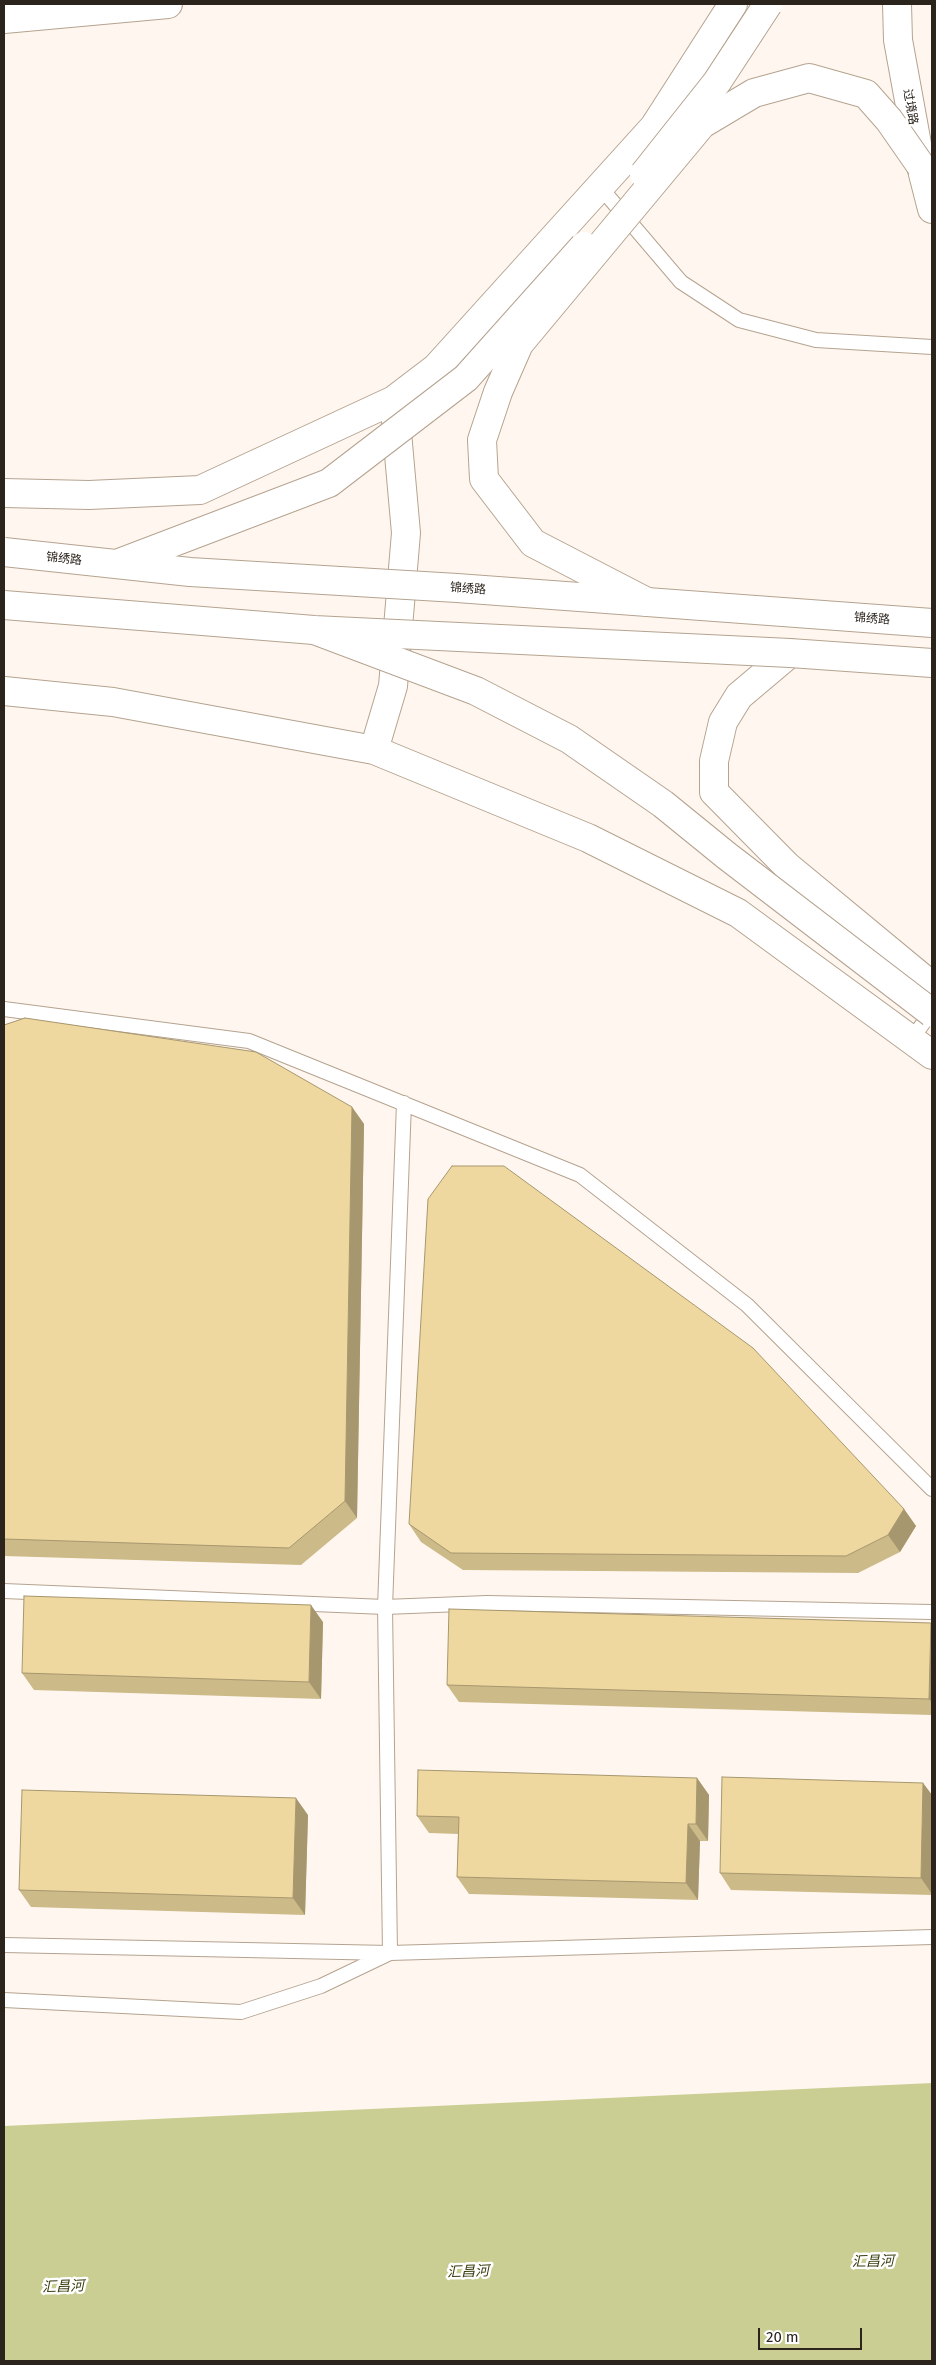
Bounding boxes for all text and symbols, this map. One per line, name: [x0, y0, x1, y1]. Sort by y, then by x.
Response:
street label: 过境路: [900, 88, 920, 126]
street label: 锦绣路: [45, 550, 83, 568]
street label: 锦绣路: [450, 581, 486, 597]
street label: 锦绣路: [854, 611, 890, 627]
water label: 汇昌河: [852, 2253, 894, 2271]
water label: 汇昌河: [447, 2263, 489, 2281]
water label: 汇昌河: [42, 2278, 84, 2296]
scale bar: [761, 2318, 865, 2350]
text: 20 m: [766, 2328, 799, 2346]

